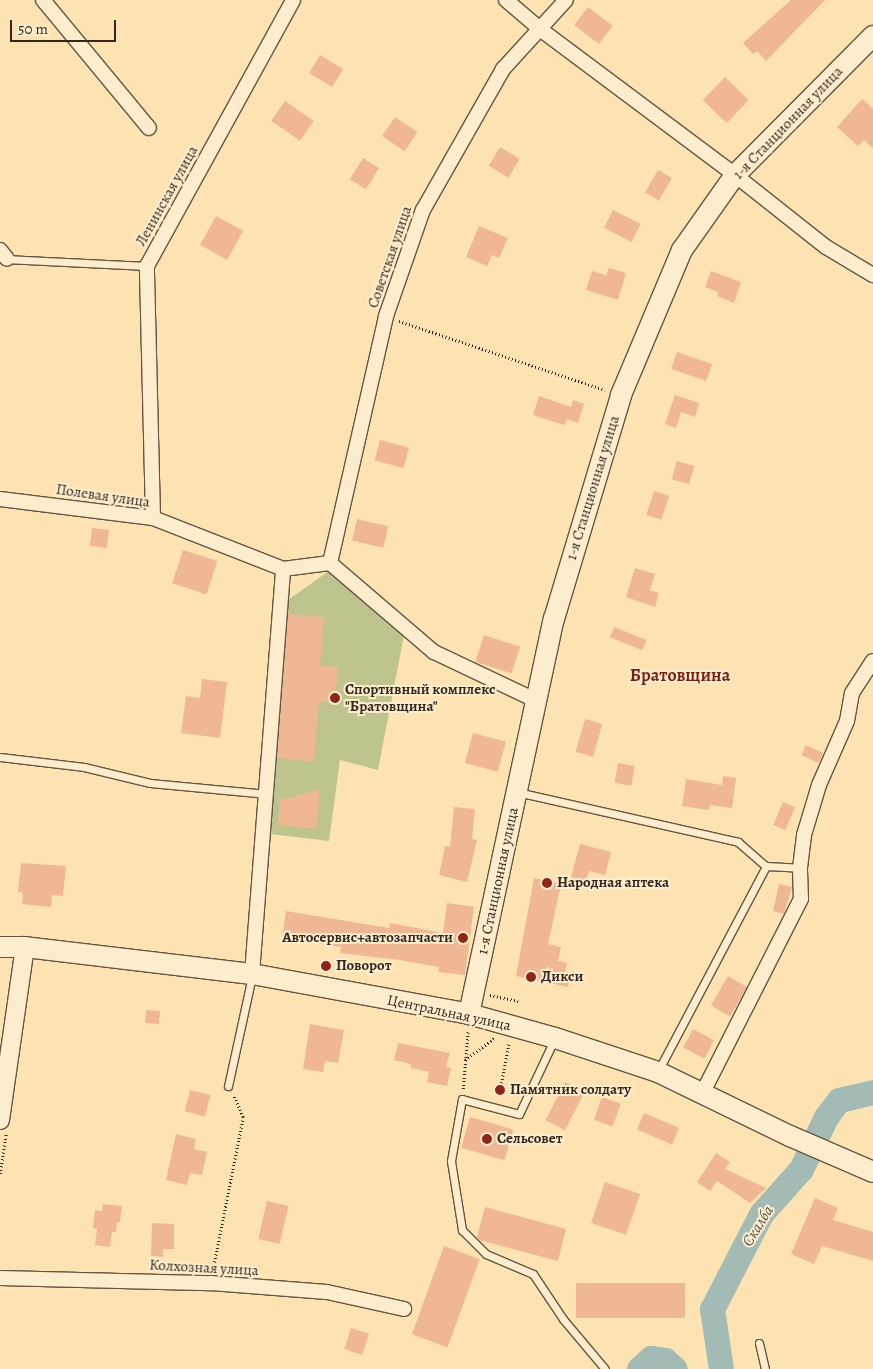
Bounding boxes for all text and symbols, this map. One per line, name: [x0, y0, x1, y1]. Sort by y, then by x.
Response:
scale bar: [12, 10, 119, 42]
text: 50 m: [18, 19, 48, 39]
street label: 1-я Станционная улица: [729, 63, 847, 183]
street label: Ленинская улица: [132, 143, 202, 249]
street label: Советская улица: [364, 204, 416, 310]
street label: 1-я Станционная улица: [562, 414, 624, 562]
street label: Полевая улица: [55, 480, 151, 512]
district label: Братовщина: [630, 664, 730, 686]
place label: Спортивный комплекс "Братовщина": [345, 680, 495, 715]
marker: Спортивный комплекс "Братовщина": [329, 692, 341, 704]
street label: 1-я Станционная улица: [474, 806, 522, 956]
place label: Народная аптека: [557, 874, 669, 892]
marker: Народная аптека: [541, 877, 553, 889]
place label: Автосервис+автозапчасти: [282, 929, 453, 947]
marker: Автосервис+автозапчасти: [457, 932, 469, 944]
place label: Поворот: [336, 957, 392, 975]
marker: Поворот: [320, 960, 332, 972]
place label: Дикси: [541, 968, 583, 986]
marker: Дикси: [525, 971, 537, 983]
street label: Центральная улица: [386, 991, 512, 1035]
place label: Памятник солдату: [510, 1081, 631, 1099]
marker: Памятник солдату: [494, 1084, 506, 1096]
place label: Сельсовет: [497, 1130, 562, 1148]
marker: Сельсовет: [481, 1133, 493, 1145]
water label: Скалба: [738, 1202, 778, 1250]
street label: Колхозная улица: [149, 1256, 259, 1280]

